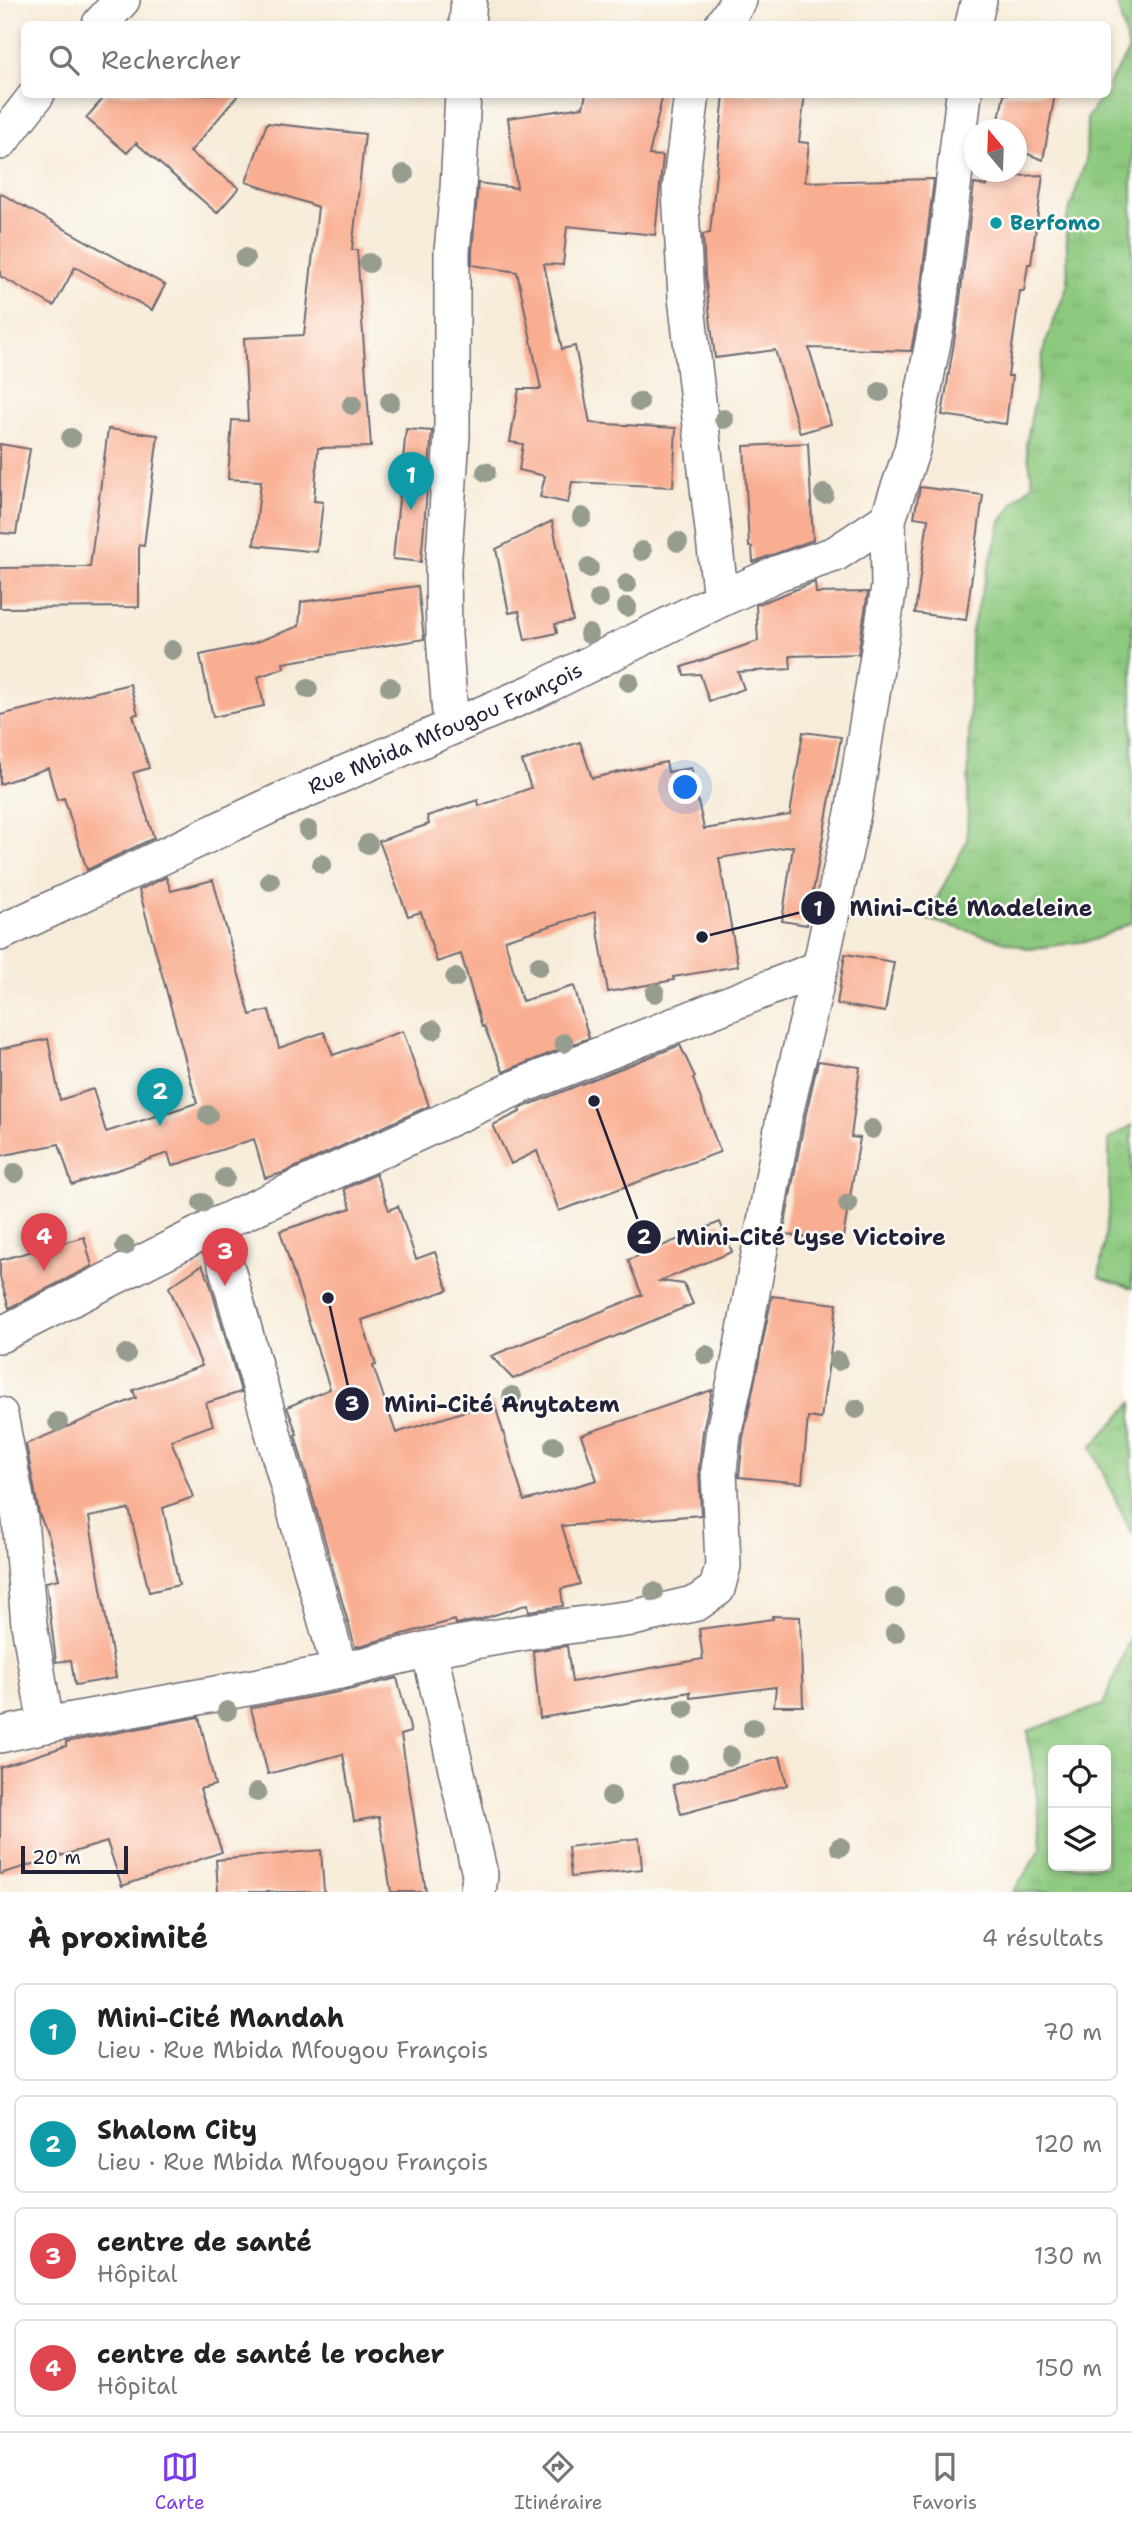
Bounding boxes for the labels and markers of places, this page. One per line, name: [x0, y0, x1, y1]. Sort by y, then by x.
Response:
place label: Berfomo: [1010, 209, 1100, 237]
marker: Berfomo: [988, 215, 1004, 231]
pin: 1: [388, 452, 434, 510]
callout: Mini-Cité Madeleine: [801, 886, 1107, 930]
pin: 2: [137, 1068, 183, 1126]
pin: 4: [21, 1213, 67, 1271]
callout: Mini-Cité Lyse Victoire: [627, 1215, 959, 1259]
pin: 3: [202, 1228, 248, 1286]
callout: Mini-Cité Anytatem: [335, 1382, 633, 1426]

